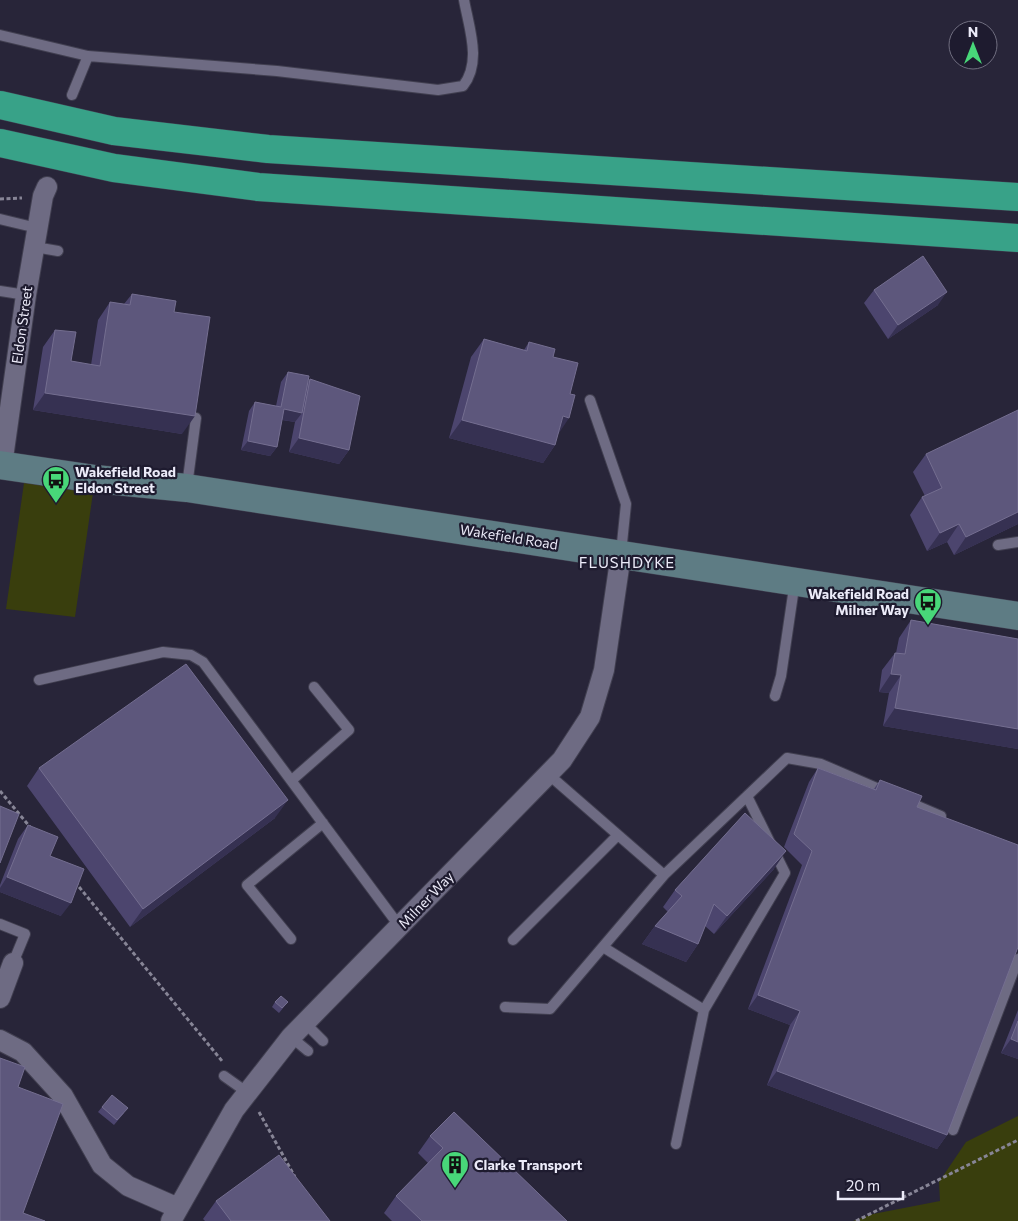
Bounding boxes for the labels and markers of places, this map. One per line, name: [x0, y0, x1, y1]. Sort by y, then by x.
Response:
place label: Wakefield Road Eldon Street: [75, 463, 176, 496]
bus stop icon: Wakefield Road Eldon Street: [41, 465, 71, 504]
place label: Wakefield Road Milner Way: [808, 585, 909, 618]
bus stop icon: Wakefield Road Milner Way: [913, 587, 943, 626]
building icon: Clarke Transport: [440, 1150, 470, 1189]
place label: Clarke Transport: [474, 1156, 582, 1173]

